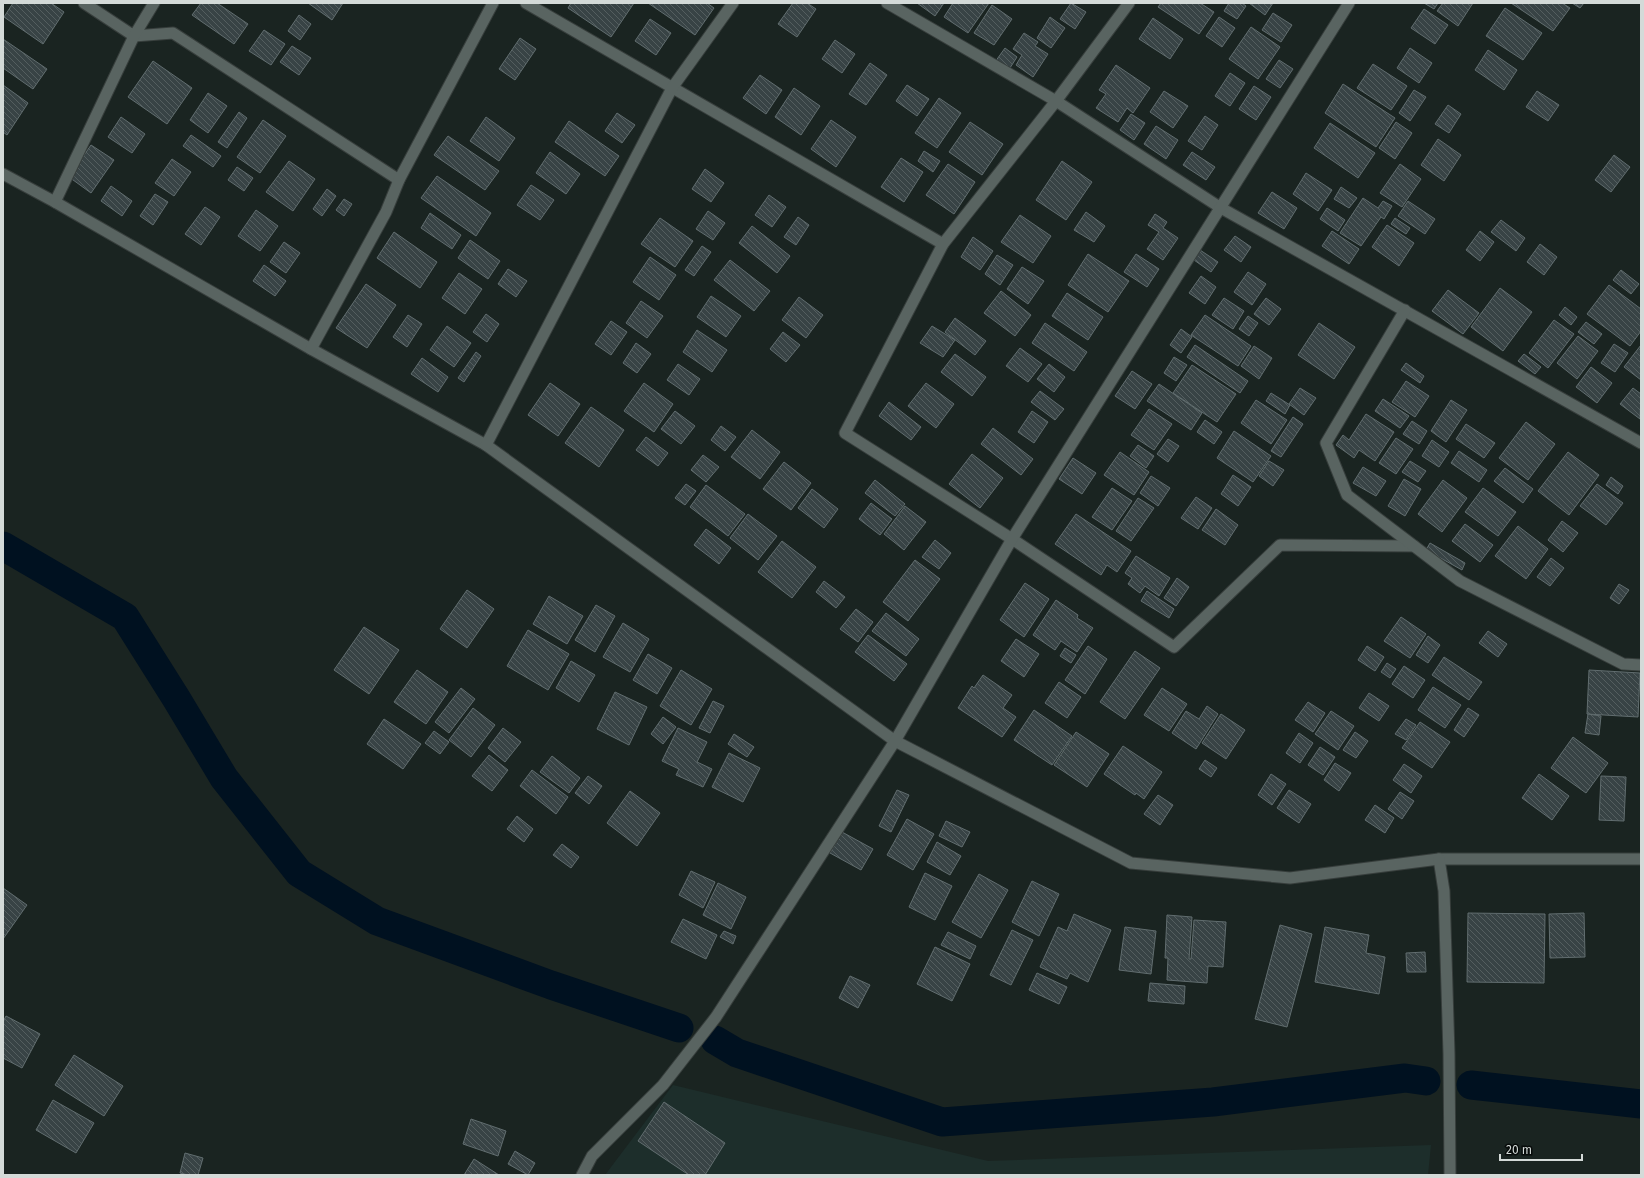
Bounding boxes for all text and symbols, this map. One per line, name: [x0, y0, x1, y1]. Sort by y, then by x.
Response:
scale bar: [1500, 1136, 1582, 1162]
text: 20 m: [1506, 1143, 1532, 1157]

